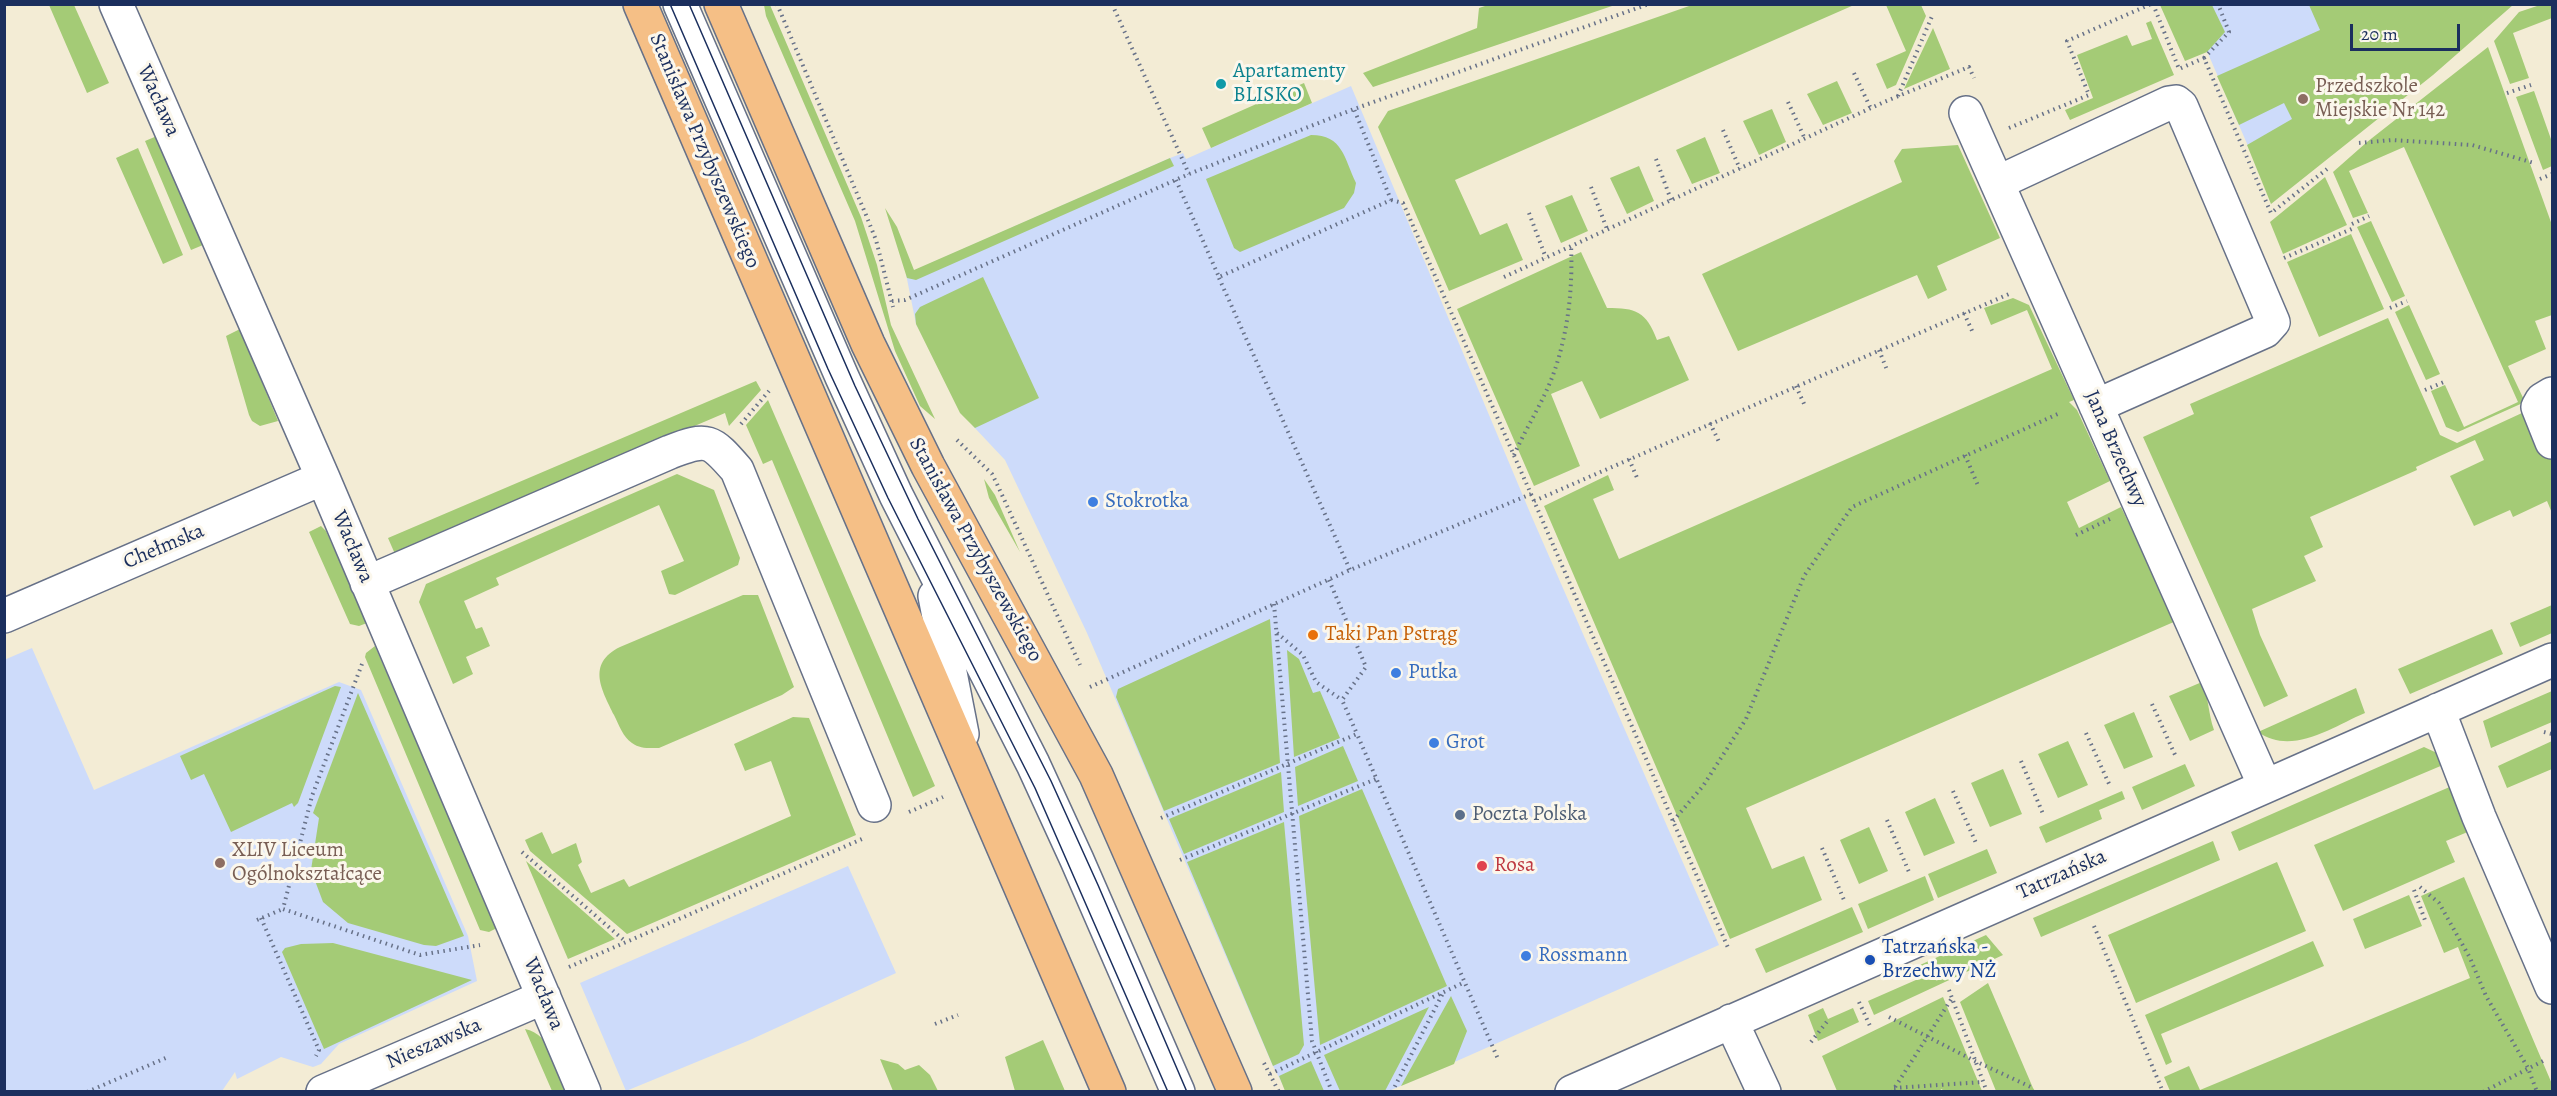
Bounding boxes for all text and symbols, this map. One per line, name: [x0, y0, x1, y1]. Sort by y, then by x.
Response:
scale bar: [2353, 12, 2462, 50]
text: 20 m: [2361, 22, 2398, 46]
street label: Stanisława Przybyszewskiego: [643, 30, 765, 272]
place label: Apartamenty BLISKO: [1233, 59, 1345, 109]
street label: Wacława: [131, 61, 185, 141]
place label: Przedszkole Miejskie Nr 142: [2315, 74, 2445, 124]
marker: Apartamenty BLISKO: [1214, 77, 1228, 91]
marker: Przedszkole Miejskie Nr 142: [2296, 92, 2310, 106]
street label: Jana Brzechwy: [2078, 387, 2152, 511]
street label: Stanisława Przybyszewskiego: [903, 433, 1047, 667]
place label: Stokrotka: [1105, 489, 1189, 515]
marker: Stokrotka: [1086, 495, 1100, 509]
street label: Wacława: [326, 507, 378, 587]
street label: Chełmska: [120, 519, 208, 575]
place label: Taki Pan Pstrąg: [1325, 622, 1457, 648]
marker: Taki Pan Pstrąg: [1306, 628, 1320, 642]
place label: Putka: [1408, 660, 1458, 686]
marker: Putka: [1389, 666, 1403, 680]
place label: Grot: [1446, 730, 1485, 756]
marker: Grot: [1427, 736, 1441, 750]
place label: Poczta Polska: [1472, 802, 1587, 828]
marker: Poczta Polska: [1453, 808, 1467, 822]
place label: XLIV Liceum Ogólnokształcące: [232, 838, 382, 888]
street label: Tatrzańska: [2014, 844, 2110, 906]
place label: Rosa: [1494, 853, 1535, 879]
marker: XLIV Liceum Ogólnokształcące: [213, 856, 227, 870]
marker: Rosa: [1475, 859, 1489, 873]
place label: Tatrzańska - Brzechwy NŻ: [1882, 935, 1997, 985]
place label: Rossmann: [1538, 943, 1628, 969]
marker: Rossmann: [1519, 949, 1533, 963]
marker: Tatrzańska - Brzechwy NŻ: [1863, 953, 1877, 967]
street label: Wacława: [517, 954, 569, 1034]
street label: Nieszawska: [383, 1013, 485, 1075]

